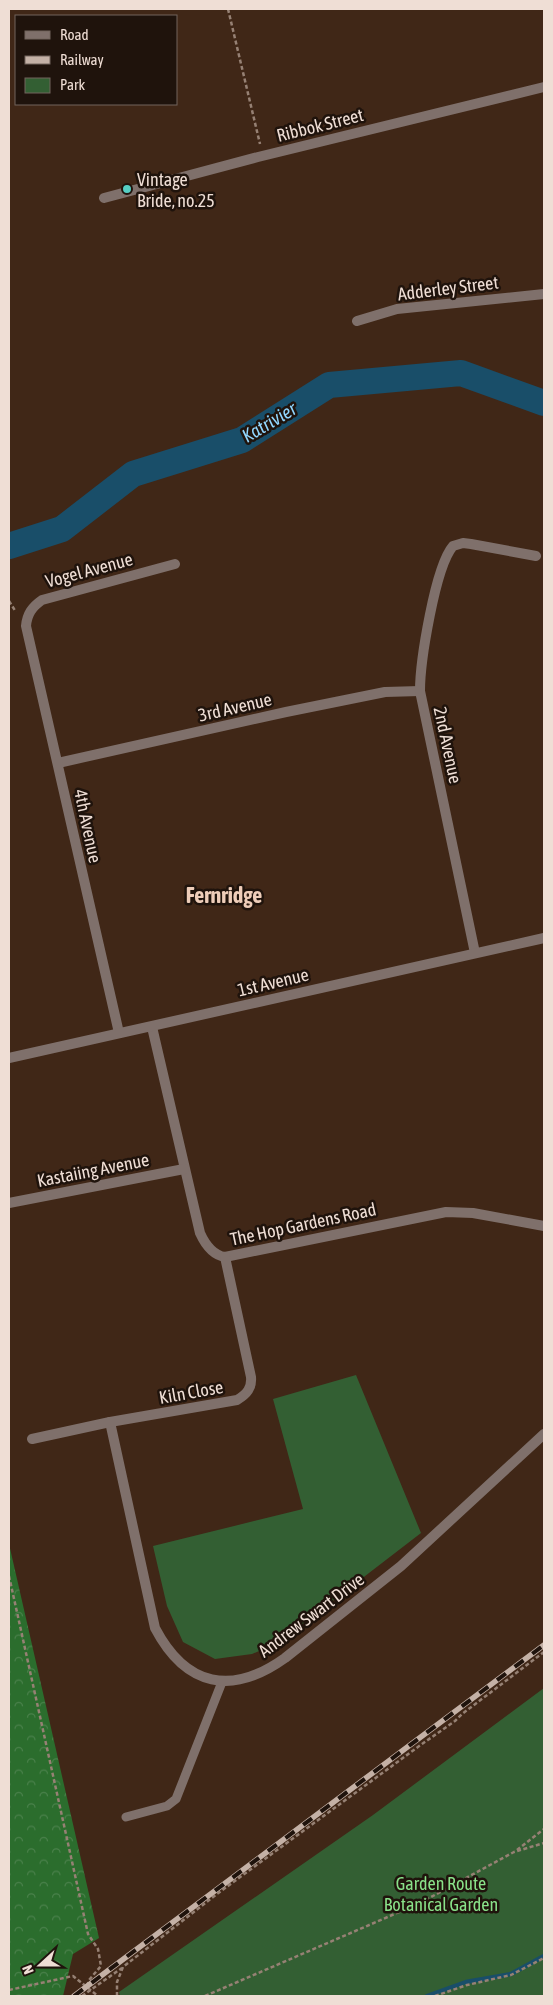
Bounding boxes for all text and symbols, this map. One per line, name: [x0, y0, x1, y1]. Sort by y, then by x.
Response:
legend: [15, 15, 178, 105]
text: Road: [60, 26, 89, 43]
text: Railway: [60, 51, 104, 68]
text: Park: [60, 76, 85, 93]
street label: Ribbok Street: [275, 104, 365, 146]
place label: Vintage Bride, no.25: [137, 169, 215, 211]
marker: Vintage Bride, no.25: [121, 183, 133, 195]
street label: Adderley Street: [396, 271, 500, 305]
water label: Katrivier: [238, 396, 301, 447]
street label: Vogel Avenue: [43, 548, 135, 592]
street label: 3rd Avenue: [196, 688, 274, 726]
street label: 2nd Avenue: [430, 705, 466, 785]
street label: 4th Avenue: [70, 787, 106, 865]
district label: Fernridge: [186, 882, 262, 908]
street label: 1st Avenue: [235, 964, 311, 1000]
street label: Kastaiing Avenue: [35, 1149, 151, 1191]
street label: The Hop Gardens Road: [228, 1198, 378, 1250]
street label: Kiln Close: [157, 1376, 225, 1408]
street label: Andrew Swart Drive: [254, 1569, 368, 1661]
park label: Garden Route Botanical Garden: [384, 1873, 498, 1915]
north arrow: [15, 1940, 65, 1990]
text: N: [19, 1963, 37, 1976]

